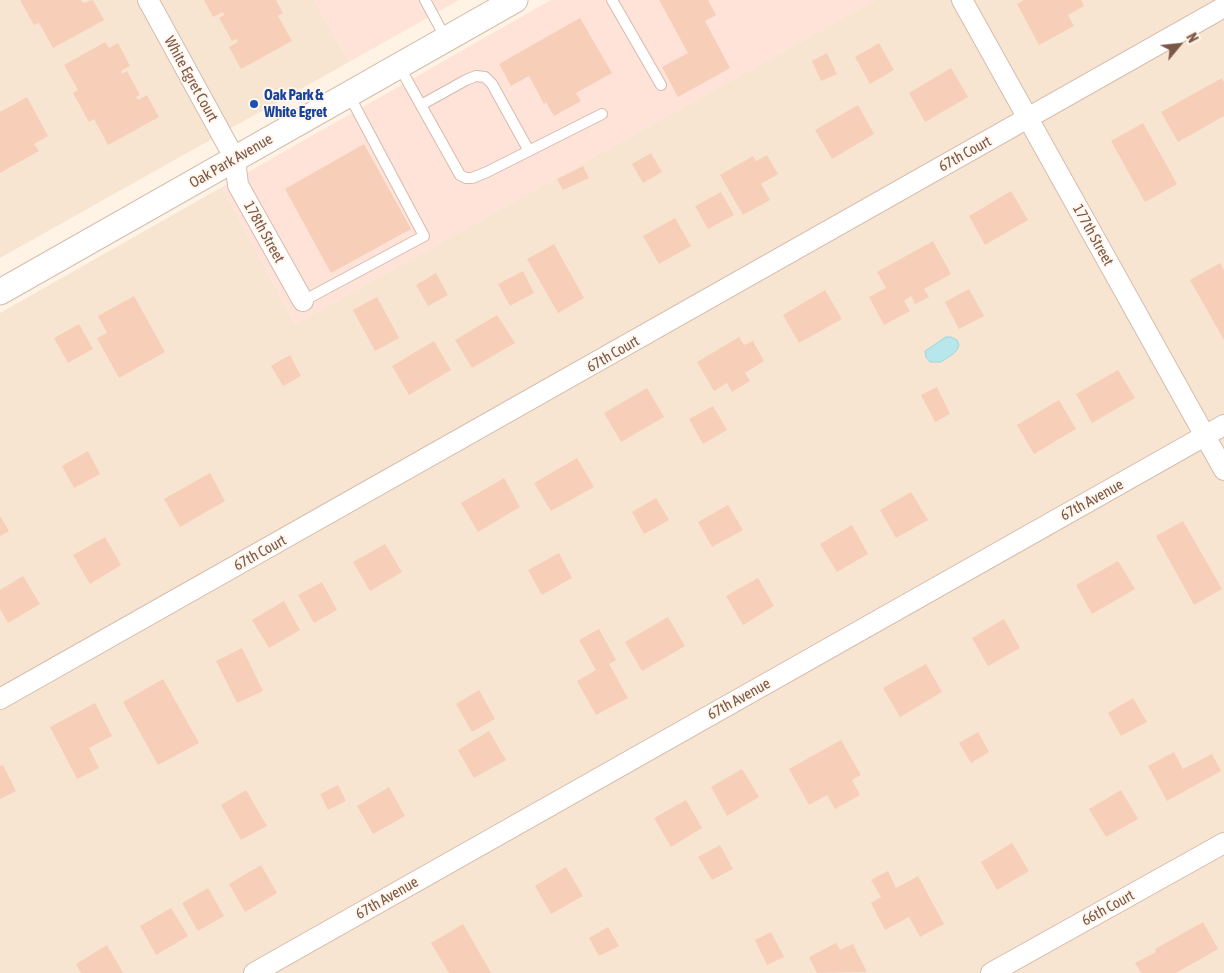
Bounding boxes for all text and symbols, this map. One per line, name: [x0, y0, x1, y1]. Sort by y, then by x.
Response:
north arrow: [1154, 20, 1204, 70]
text: N: [1183, 31, 1201, 45]
street label: White Egret Court: [160, 33, 222, 125]
place label: Oak Park & White Egret: [264, 86, 327, 121]
marker: Oak Park & White Egret: [248, 98, 260, 110]
street label: Oak Park Avenue: [186, 130, 276, 192]
street label: 67th Court: [936, 132, 994, 176]
street label: 178th Street: [240, 198, 288, 266]
street label: 177th Street: [1069, 201, 1117, 269]
street label: 67th Court: [584, 332, 642, 376]
street label: 67th Avenue: [1057, 475, 1127, 525]
street label: 67th Court: [231, 531, 289, 575]
street label: 67th Avenue: [704, 674, 774, 724]
street label: 67th Avenue: [353, 873, 421, 923]
street label: 66th Court: [1079, 886, 1137, 930]

